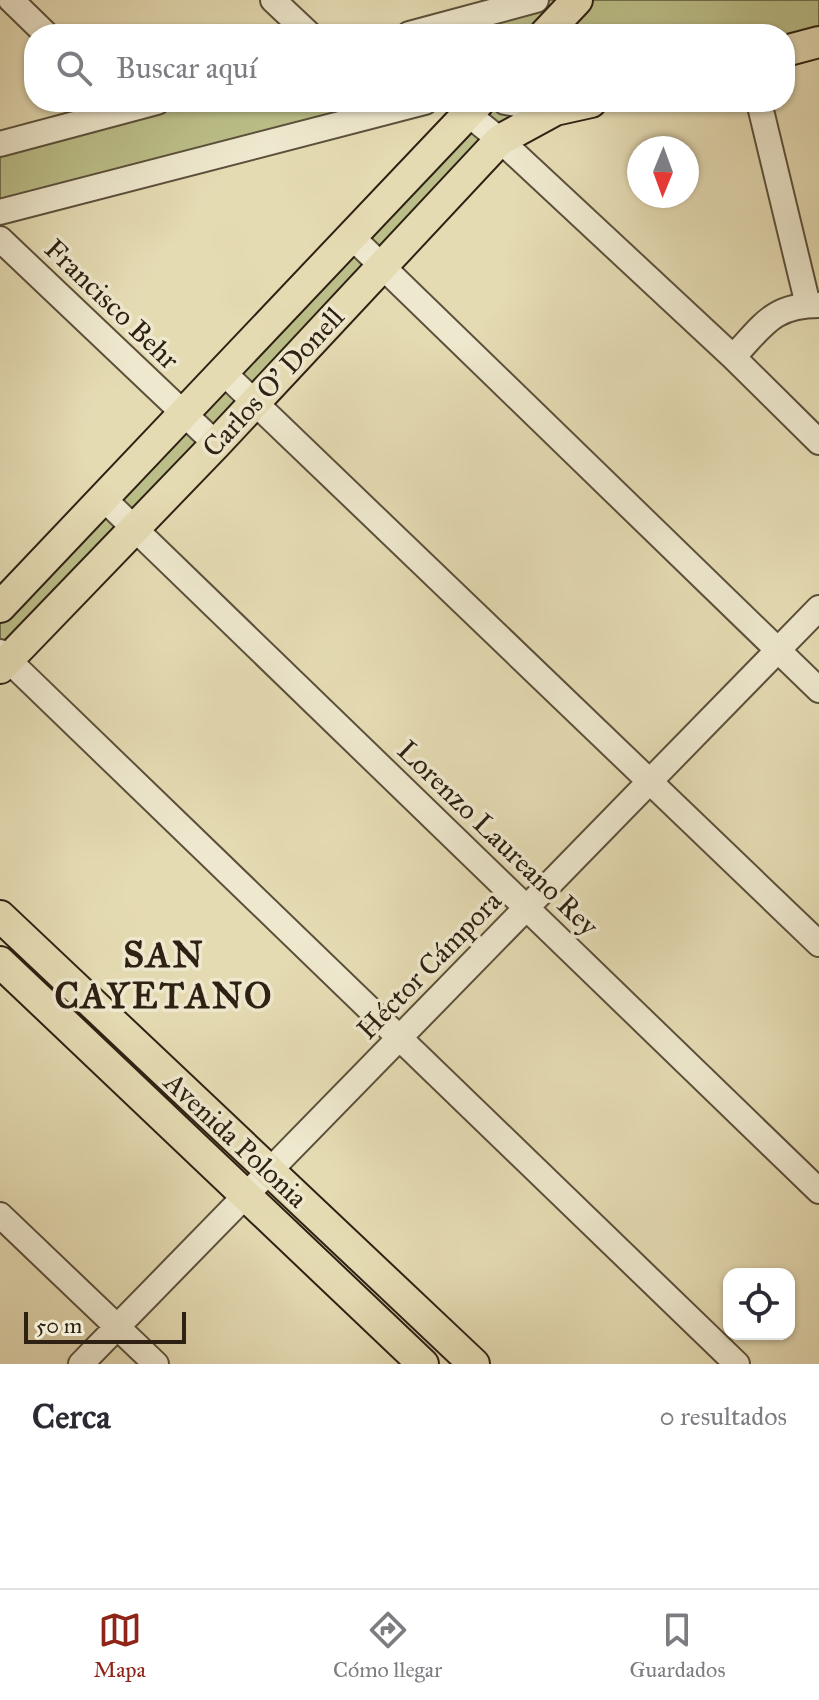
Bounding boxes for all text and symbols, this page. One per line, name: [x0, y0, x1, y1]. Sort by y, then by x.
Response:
search box: [24, 24, 795, 112]
icon: search: [52, 46, 96, 90]
text: Buscar aquí: [116, 50, 257, 86]
north arrow: [627, 136, 699, 208]
street label: Francisco Behr: [38, 231, 187, 377]
street label: Carlos O' Donell: [195, 300, 352, 464]
street label: Lorenzo Laureano Rey: [390, 733, 607, 944]
street label: Héctor Cámpora: [349, 883, 509, 1047]
district label: SAN CAYETANO: [55, 933, 273, 1018]
street label: Avenida Polonia: [156, 1064, 315, 1215]
map controls: [723, 1268, 795, 1340]
button: locate: [723, 1268, 795, 1340]
scale bar: [24, 1308, 186, 1344]
text: 50 m: [36, 1312, 82, 1339]
text: Cerca: [32, 1396, 111, 1437]
text: 0 resultados: [660, 1400, 787, 1432]
tab: Mapa: [94, 1608, 146, 1683]
tab: Cómo llegar: [333, 1608, 442, 1683]
tab: Guardados: [630, 1608, 725, 1683]

